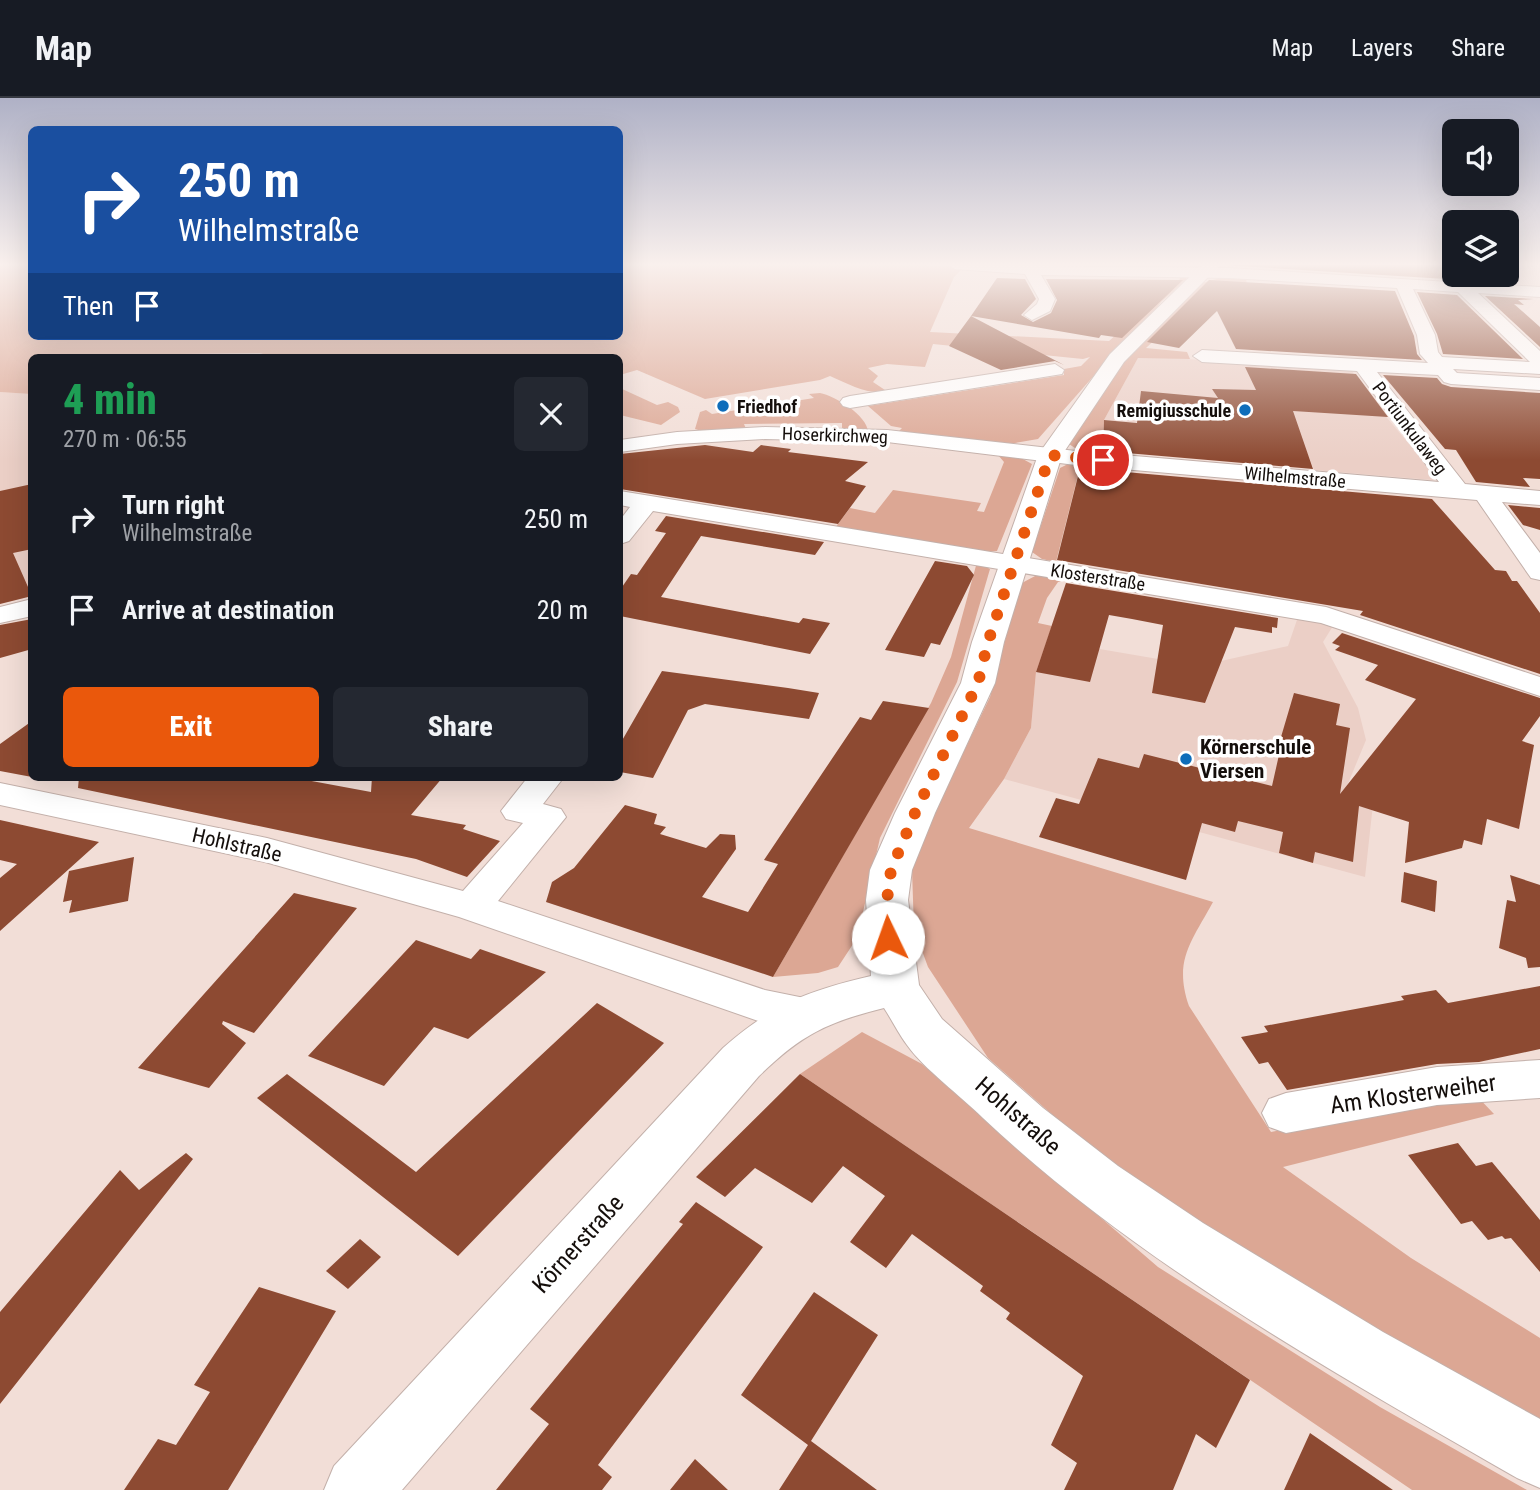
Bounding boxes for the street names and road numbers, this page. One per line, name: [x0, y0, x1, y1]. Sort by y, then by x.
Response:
street label: Portiunkulaweg: [1368, 378, 1452, 478]
street label: Hoserkirchweg: [782, 423, 888, 447]
street label: Wilhelmstraße: [1243, 462, 1347, 492]
street label: Klosterstraße: [1049, 559, 1147, 595]
street label: Hohlstraße: [190, 823, 284, 867]
street label: Am Klosterweiher: [1328, 1068, 1498, 1120]
street label: Hohlstraße: [969, 1071, 1067, 1161]
street label: Körnerstraße: [527, 1189, 629, 1299]

